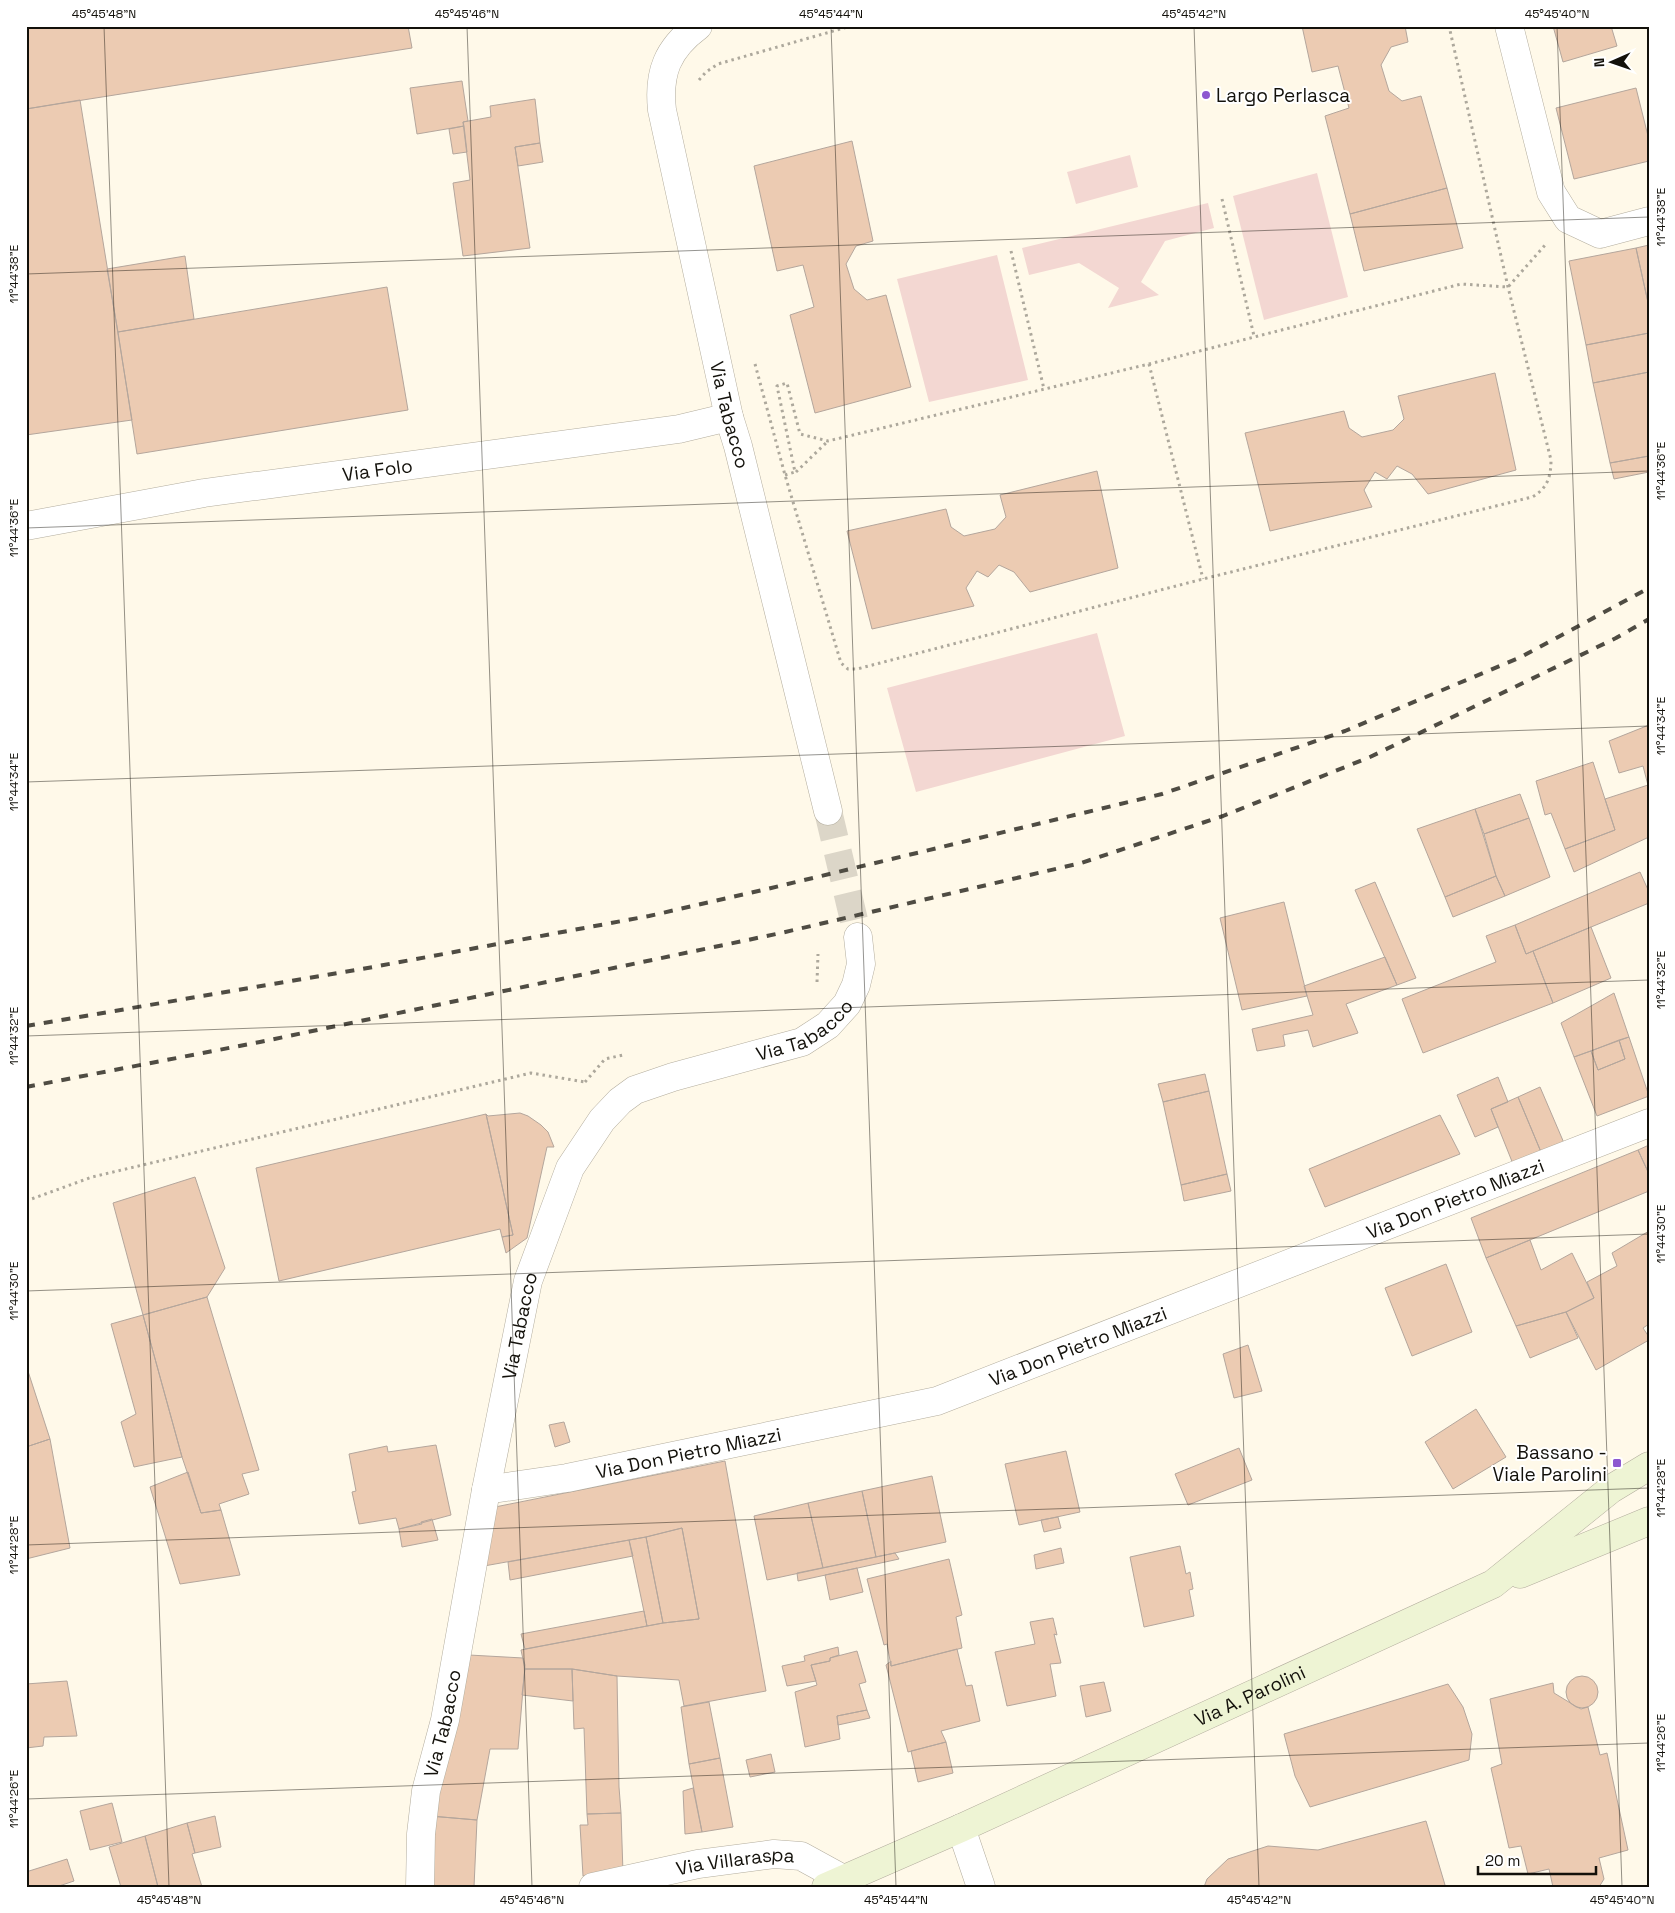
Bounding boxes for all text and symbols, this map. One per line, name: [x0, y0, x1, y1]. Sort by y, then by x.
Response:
text: 45°45'48"N: [72, 6, 136, 22]
text: 45°45'46"N: [435, 6, 499, 22]
text: 45°45'44"N: [799, 6, 863, 22]
text: 45°45'42"N: [1162, 6, 1226, 22]
text: 45°45'40"N: [1525, 6, 1589, 22]
north arrow: [1588, 38, 1638, 88]
text: N: [1590, 57, 1608, 67]
place label: Largo Perlasca: [1216, 83, 1350, 108]
marker: Largo Perlasca: [1200, 89, 1212, 101]
text: 11°44'38"E: [1653, 187, 1669, 246]
text: 11°44'38"E: [6, 244, 22, 303]
street label: Via Tabacco: [705, 359, 756, 471]
text: 11°44'36"E: [1653, 441, 1669, 500]
street label: Via Folo: [341, 453, 414, 487]
text: 11°44'36"E: [6, 498, 22, 557]
text: 11°44'34"E: [1653, 697, 1669, 755]
text: 11°44'34"E: [6, 753, 22, 811]
text: 11°44'32"E: [1653, 950, 1669, 1009]
street label: Via Tabacco: [753, 993, 858, 1066]
text: 11°44'32"E: [6, 1006, 22, 1065]
street label: Via Don Pietro Miazzi: [1363, 1153, 1548, 1245]
text: 11°44'30"E: [1653, 1204, 1669, 1263]
text: 11°44'30"E: [6, 1261, 22, 1320]
street label: Via Tabacco: [496, 1268, 543, 1382]
street label: Via Don Pietro Miazzi: [985, 1300, 1170, 1392]
street label: Via Don Pietro Miazzi: [594, 1421, 784, 1484]
place label: Bassano - Viale Parolini: [1493, 1440, 1607, 1487]
marker: Bassano - Viale Parolini: [1611, 1457, 1623, 1469]
text: 11°44'28"E: [1653, 1458, 1669, 1517]
text: 11°44'28"E: [6, 1515, 22, 1574]
street label: Via A. Parolini: [1190, 1659, 1309, 1732]
street label: Via Tabacco: [418, 1668, 466, 1780]
text: 11°44'26"E: [1653, 1713, 1669, 1772]
text: 11°44'26"E: [6, 1769, 22, 1828]
street label: Via Villaraspa: [674, 1841, 796, 1881]
scale bar: [1478, 1843, 1595, 1875]
text: 20 m: [1485, 1851, 1520, 1870]
text: 45°45'48"N: [137, 1892, 201, 1908]
text: 45°45'46"N: [500, 1892, 564, 1908]
text: 45°45'44"N: [864, 1892, 928, 1908]
text: 45°45'42"N: [1227, 1892, 1291, 1908]
text: 45°45'40"N: [1590, 1892, 1654, 1908]

